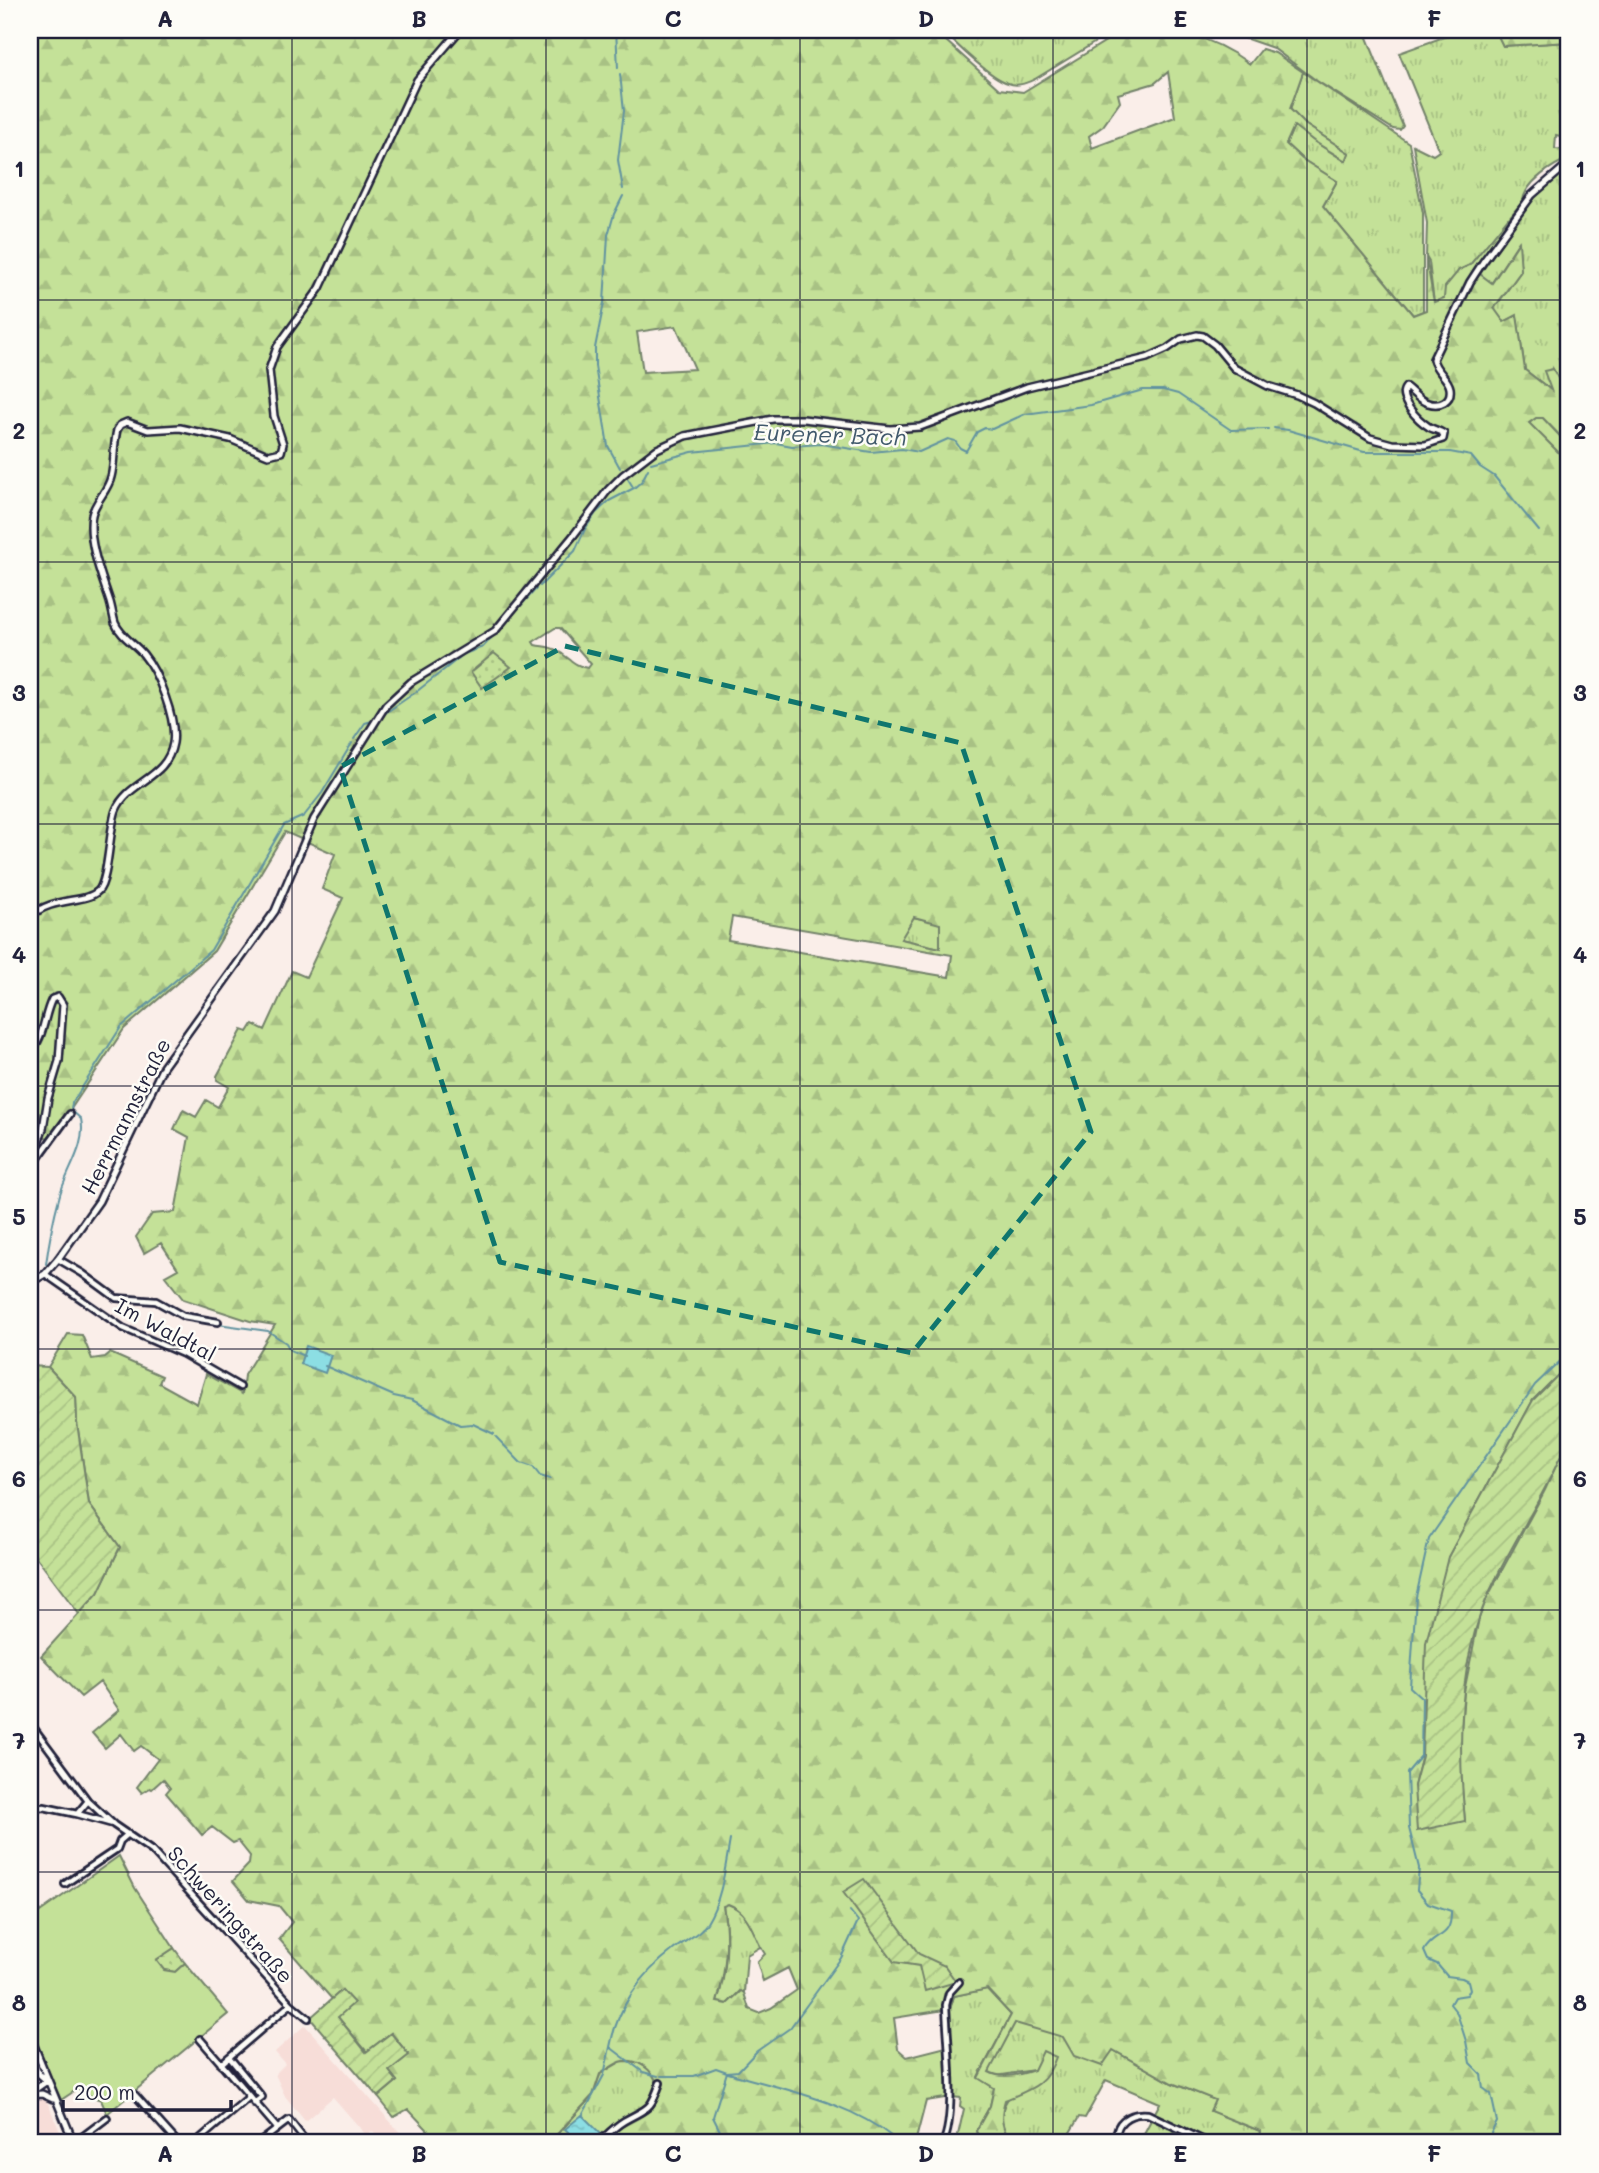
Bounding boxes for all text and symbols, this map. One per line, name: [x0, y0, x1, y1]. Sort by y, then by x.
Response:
text: A: [157, 3, 173, 33]
text: B: [411, 3, 427, 33]
text: C: [664, 3, 682, 33]
text: D: [918, 3, 934, 33]
text: E: [1173, 3, 1187, 33]
text: F: [1427, 3, 1441, 33]
text: 1: [14, 153, 24, 183]
text: 1: [1575, 153, 1585, 183]
text: 2: [13, 415, 25, 445]
text: 2: [1574, 415, 1586, 445]
water label: Eurener Bach: [753, 416, 907, 452]
text: 3: [12, 677, 26, 707]
text: 3: [1573, 677, 1587, 707]
text: 4: [12, 939, 26, 969]
text: 4: [1573, 939, 1587, 969]
street label: Herrmannstraße: [74, 1033, 176, 1199]
text: 5: [12, 1201, 26, 1231]
text: 5: [1573, 1201, 1587, 1231]
street label: Im Waldtal: [111, 1291, 221, 1367]
text: 6: [12, 1463, 26, 1493]
text: 6: [1573, 1463, 1587, 1493]
text: 7: [13, 1725, 26, 1755]
text: 7: [1574, 1725, 1587, 1755]
street label: Schweringstraße: [162, 1840, 300, 1988]
text: 8: [12, 1987, 26, 2017]
text: 8: [1573, 1987, 1587, 2017]
scale bar: [63, 2068, 231, 2112]
text: 200 m: [74, 2078, 135, 2105]
text: A: [157, 2138, 173, 2168]
text: B: [411, 2138, 427, 2168]
text: C: [664, 2138, 682, 2168]
text: D: [918, 2138, 934, 2168]
text: E: [1173, 2138, 1187, 2168]
text: F: [1427, 2138, 1441, 2168]

